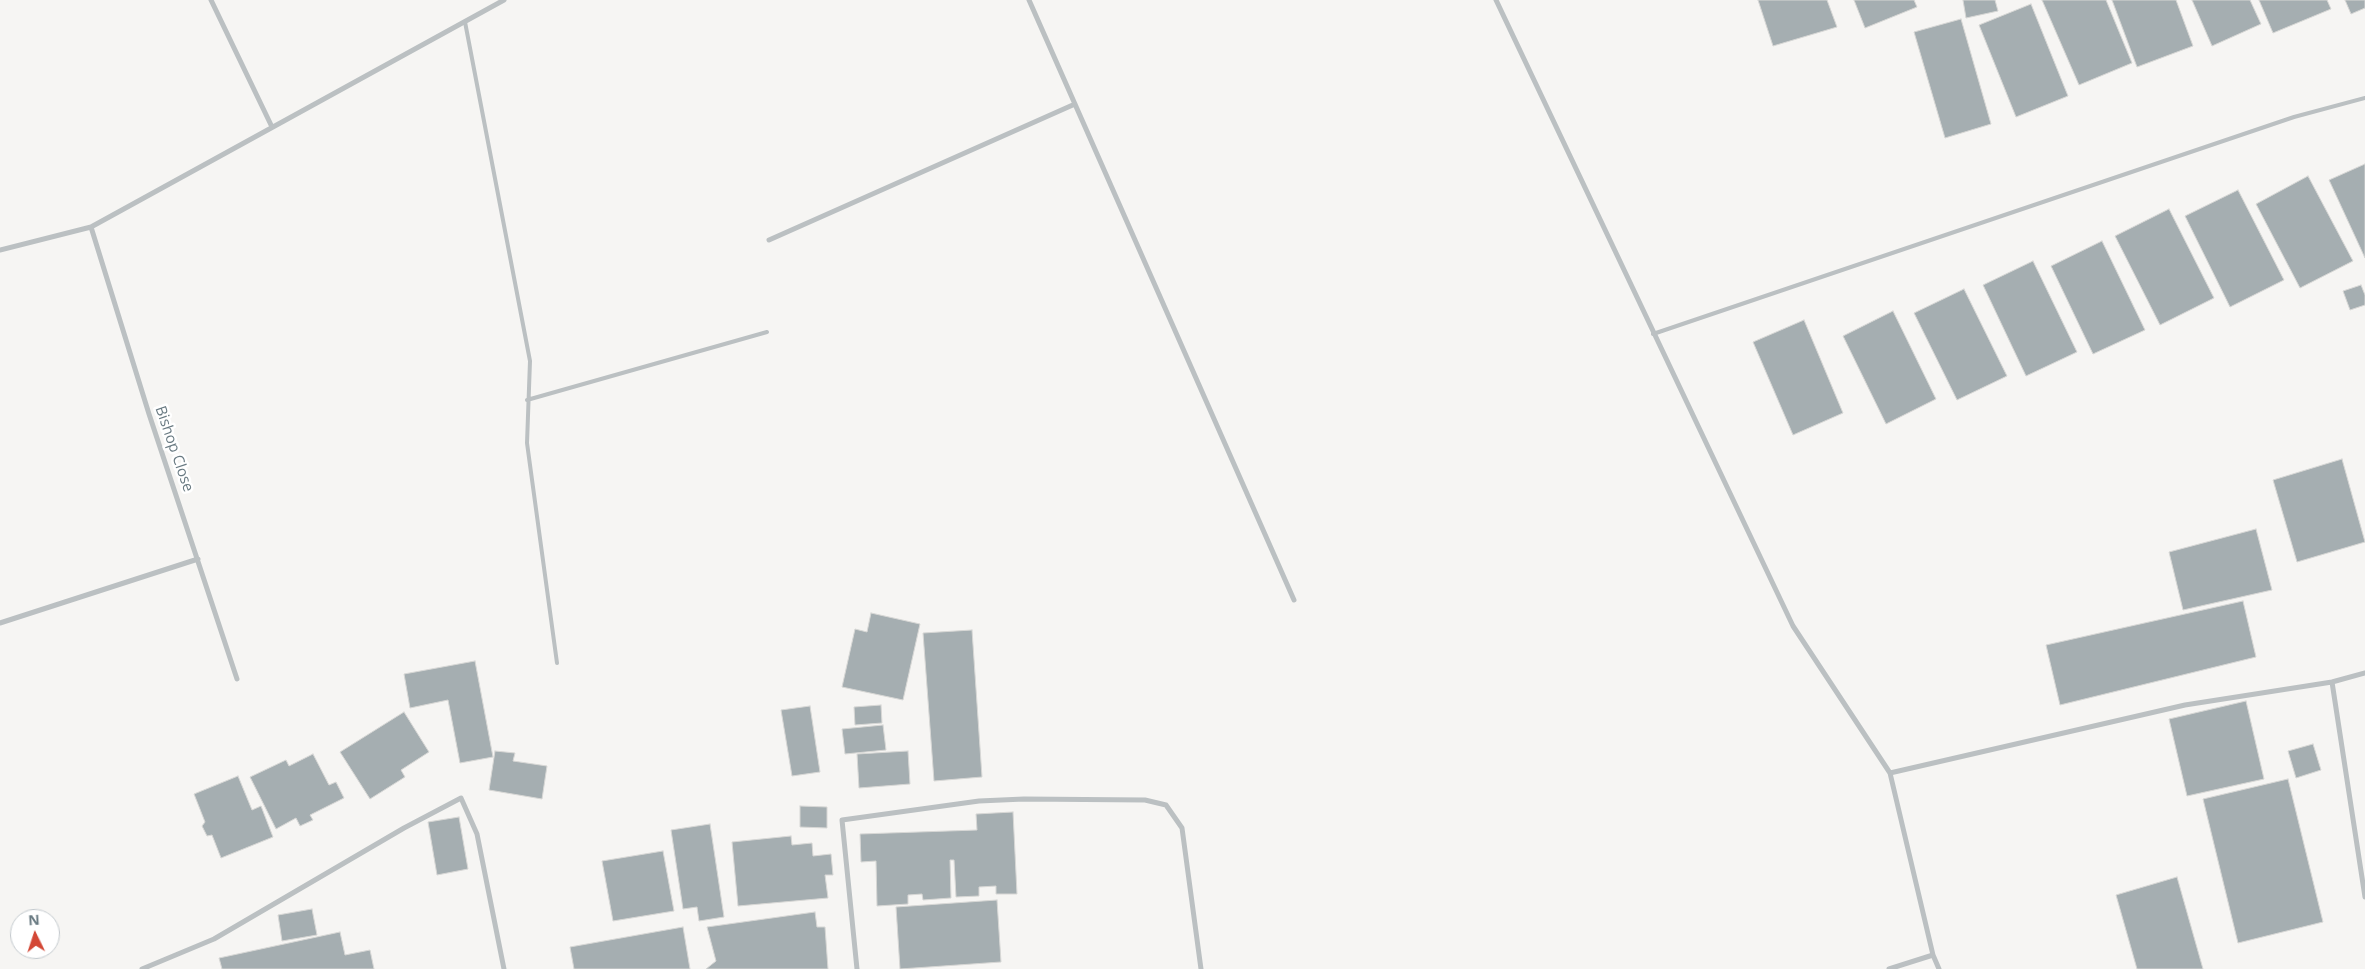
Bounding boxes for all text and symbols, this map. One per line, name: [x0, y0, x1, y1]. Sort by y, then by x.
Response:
street label: Bishop Close: [151, 404, 197, 494]
north arrow: [10, 909, 60, 959]
text: N: [28, 910, 40, 929]

